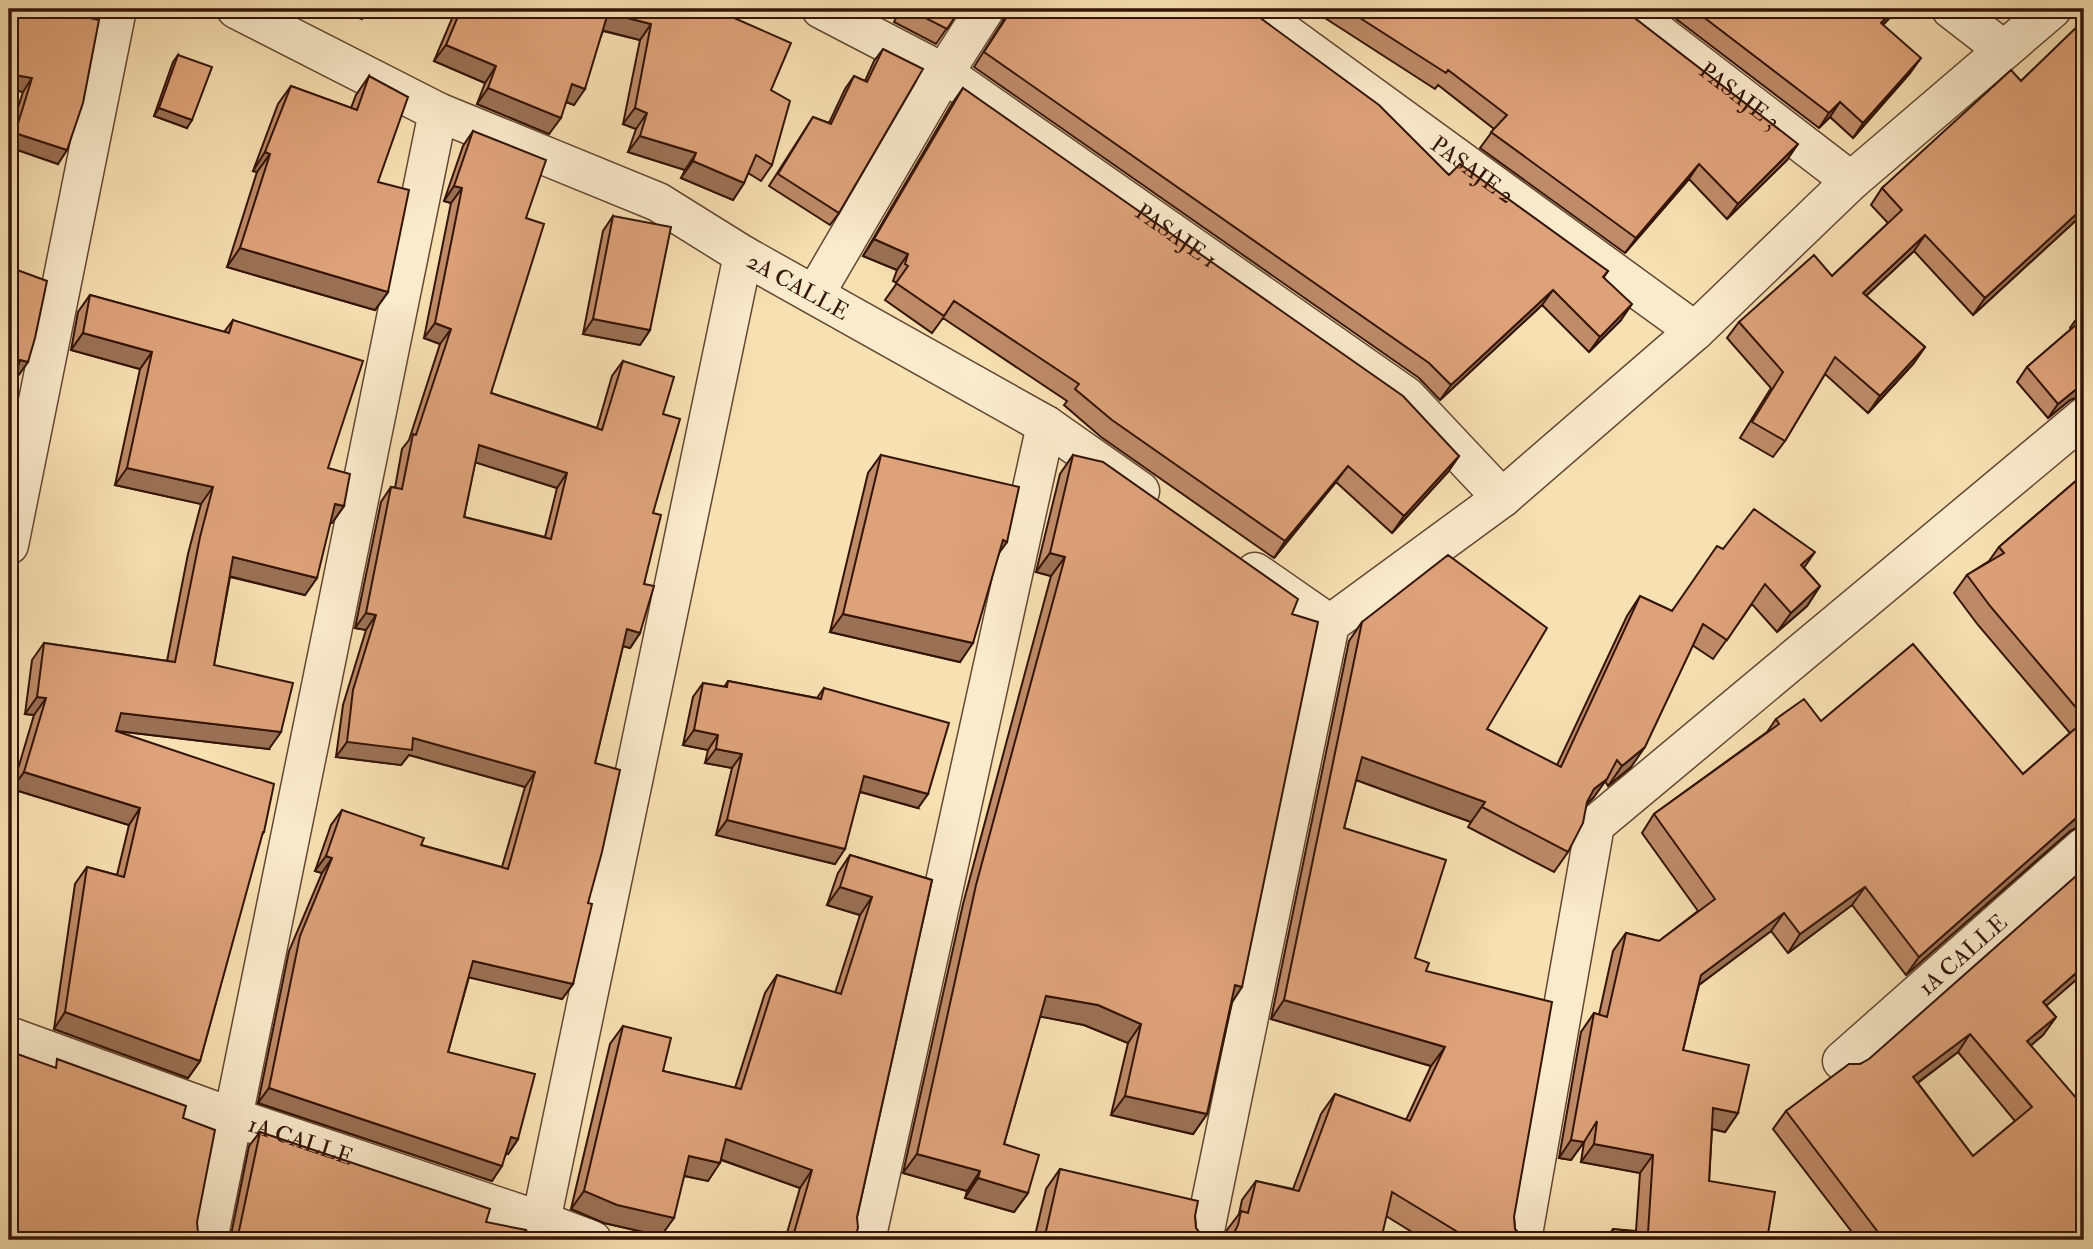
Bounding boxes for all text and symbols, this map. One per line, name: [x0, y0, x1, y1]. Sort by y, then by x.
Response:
street label: PASAJE 3: [1694, 55, 1786, 136]
street label: PASAJE 2: [1425, 129, 1521, 210]
street label: PASAJE 1: [1130, 197, 1223, 274]
street label: 2A CALLE: [742, 246, 854, 326]
street label: 1A CALLE: [1912, 907, 2013, 1001]
street label: 1A CALLE: [245, 1109, 357, 1171]

